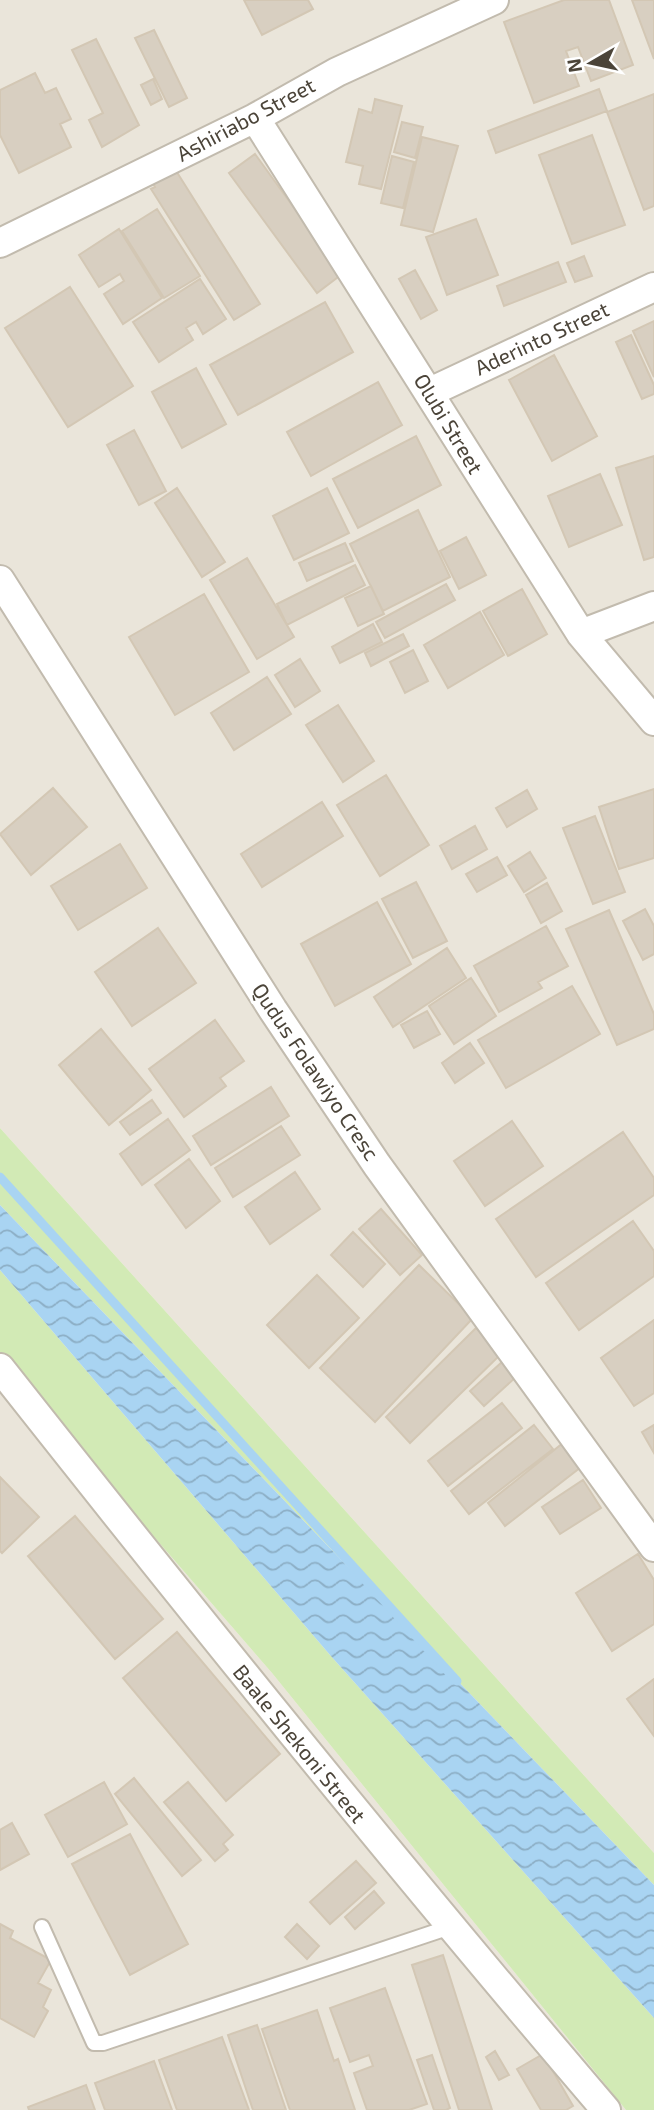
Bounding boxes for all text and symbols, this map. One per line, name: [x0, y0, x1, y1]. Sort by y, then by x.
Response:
north arrow: [556, 28, 626, 98]
text: N: [561, 57, 586, 74]
street label: Ashiriabo Street: [172, 72, 319, 166]
street label: Aderinto Street: [470, 296, 612, 380]
street label: Olubi Street: [410, 369, 489, 478]
street label: Qudus Folawiyo Cresc: [247, 978, 385, 1165]
street label: Baale Shekoni Street: [229, 1659, 372, 1827]

